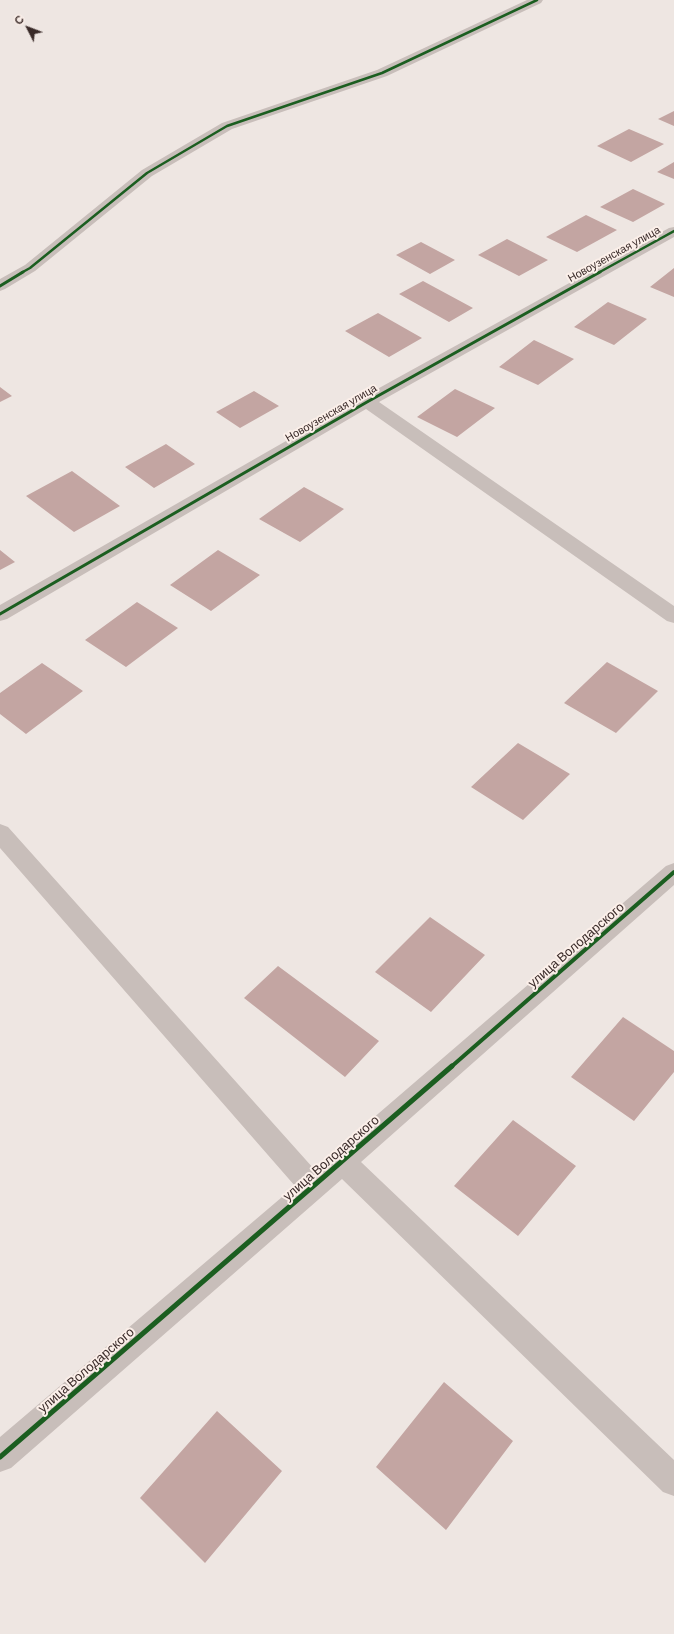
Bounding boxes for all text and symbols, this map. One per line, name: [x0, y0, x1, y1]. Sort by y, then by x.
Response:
north arrow: [8, 8, 48, 48]
text: С: [11, 12, 26, 27]
street label: Новоузенская улица: [566, 223, 662, 285]
street label: Новоузенская улица: [283, 381, 379, 445]
street label: улица Володарского: [525, 899, 627, 991]
street label: улица Володарского: [280, 1112, 382, 1204]
street label: улица Володарского: [35, 1324, 137, 1416]

